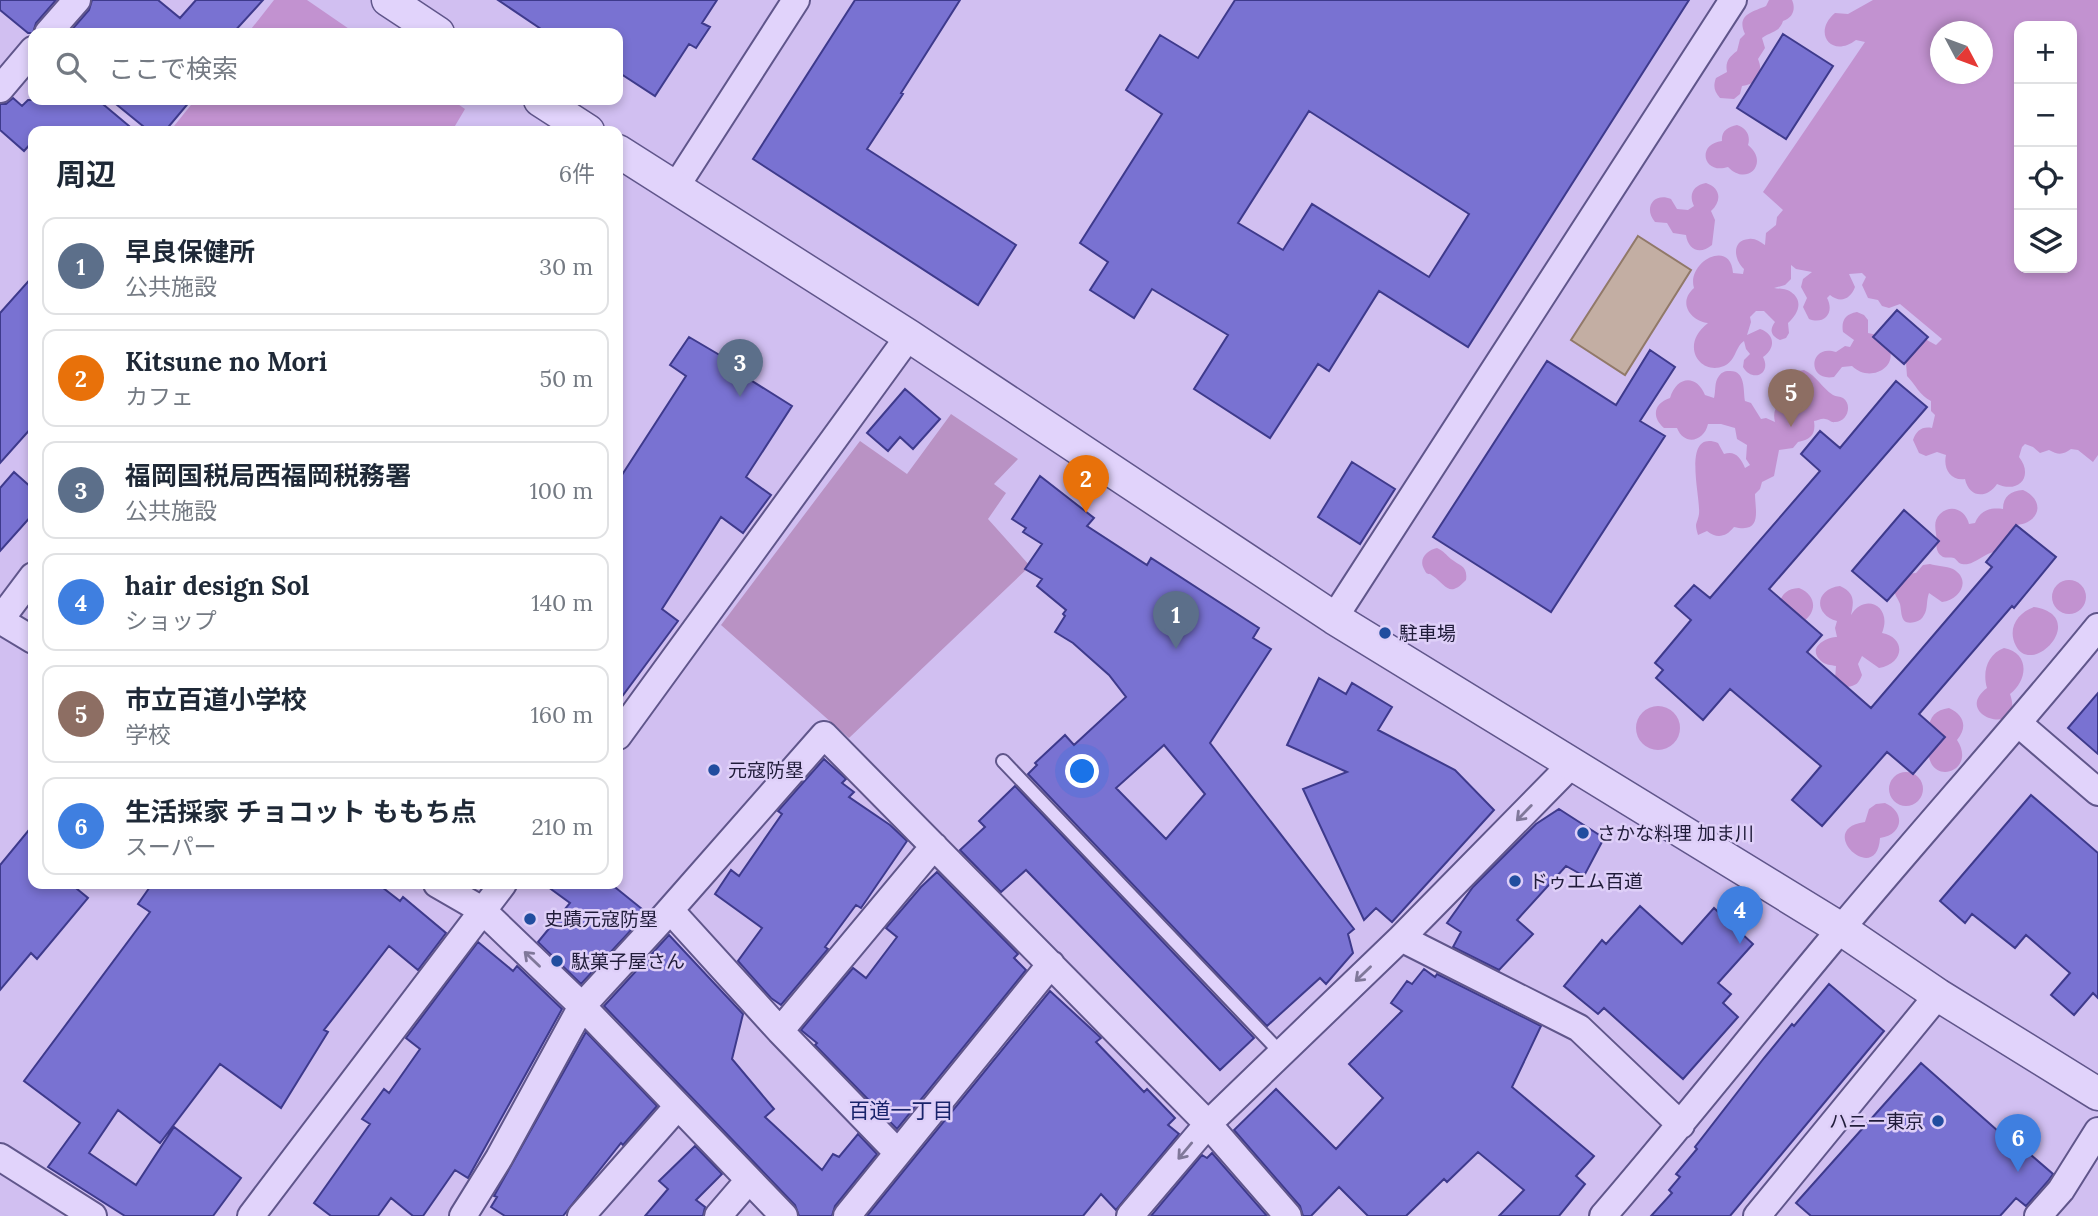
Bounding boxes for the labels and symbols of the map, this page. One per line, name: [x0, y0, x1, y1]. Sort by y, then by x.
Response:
north arrow: [1930, 21, 1993, 84]
pin: 3: [717, 339, 763, 397]
pin: 5: [1768, 369, 1814, 427]
pin: 2: [1063, 455, 1109, 513]
pin: 1: [1153, 591, 1199, 649]
place label: 駐車場: [1399, 621, 1456, 645]
marker: 駐車場: [1377, 625, 1393, 641]
your location: [1065, 754, 1099, 788]
place label: 元寇防塁: [728, 758, 804, 782]
marker: 元寇防塁: [706, 762, 722, 778]
one-way arrow: [1516, 804, 1533, 821]
place label: さかな料理 加ま川: [1597, 821, 1754, 845]
marker: さかな料理 加ま川: [1575, 825, 1591, 841]
place label: ドゥエム百道: [1529, 869, 1643, 893]
marker: ドゥエム百道: [1507, 873, 1523, 889]
pin: 4: [1717, 886, 1763, 944]
place label: 史蹟元寇防塁: [544, 907, 658, 931]
marker: 史蹟元寇防塁: [522, 911, 538, 927]
place label: 駄菓子屋さん: [571, 949, 685, 973]
one-way arrow: [524, 950, 541, 967]
marker: 駄菓子屋さん: [549, 953, 565, 969]
one-way arrow: [1355, 966, 1372, 983]
district label: 百道一丁目: [849, 1097, 954, 1124]
place label: ハニー東京: [1829, 1109, 1924, 1133]
marker: ハニー東京: [1930, 1113, 1946, 1129]
pin: 6: [1995, 1114, 2041, 1172]
one-way arrow: [1177, 1142, 1193, 1160]

